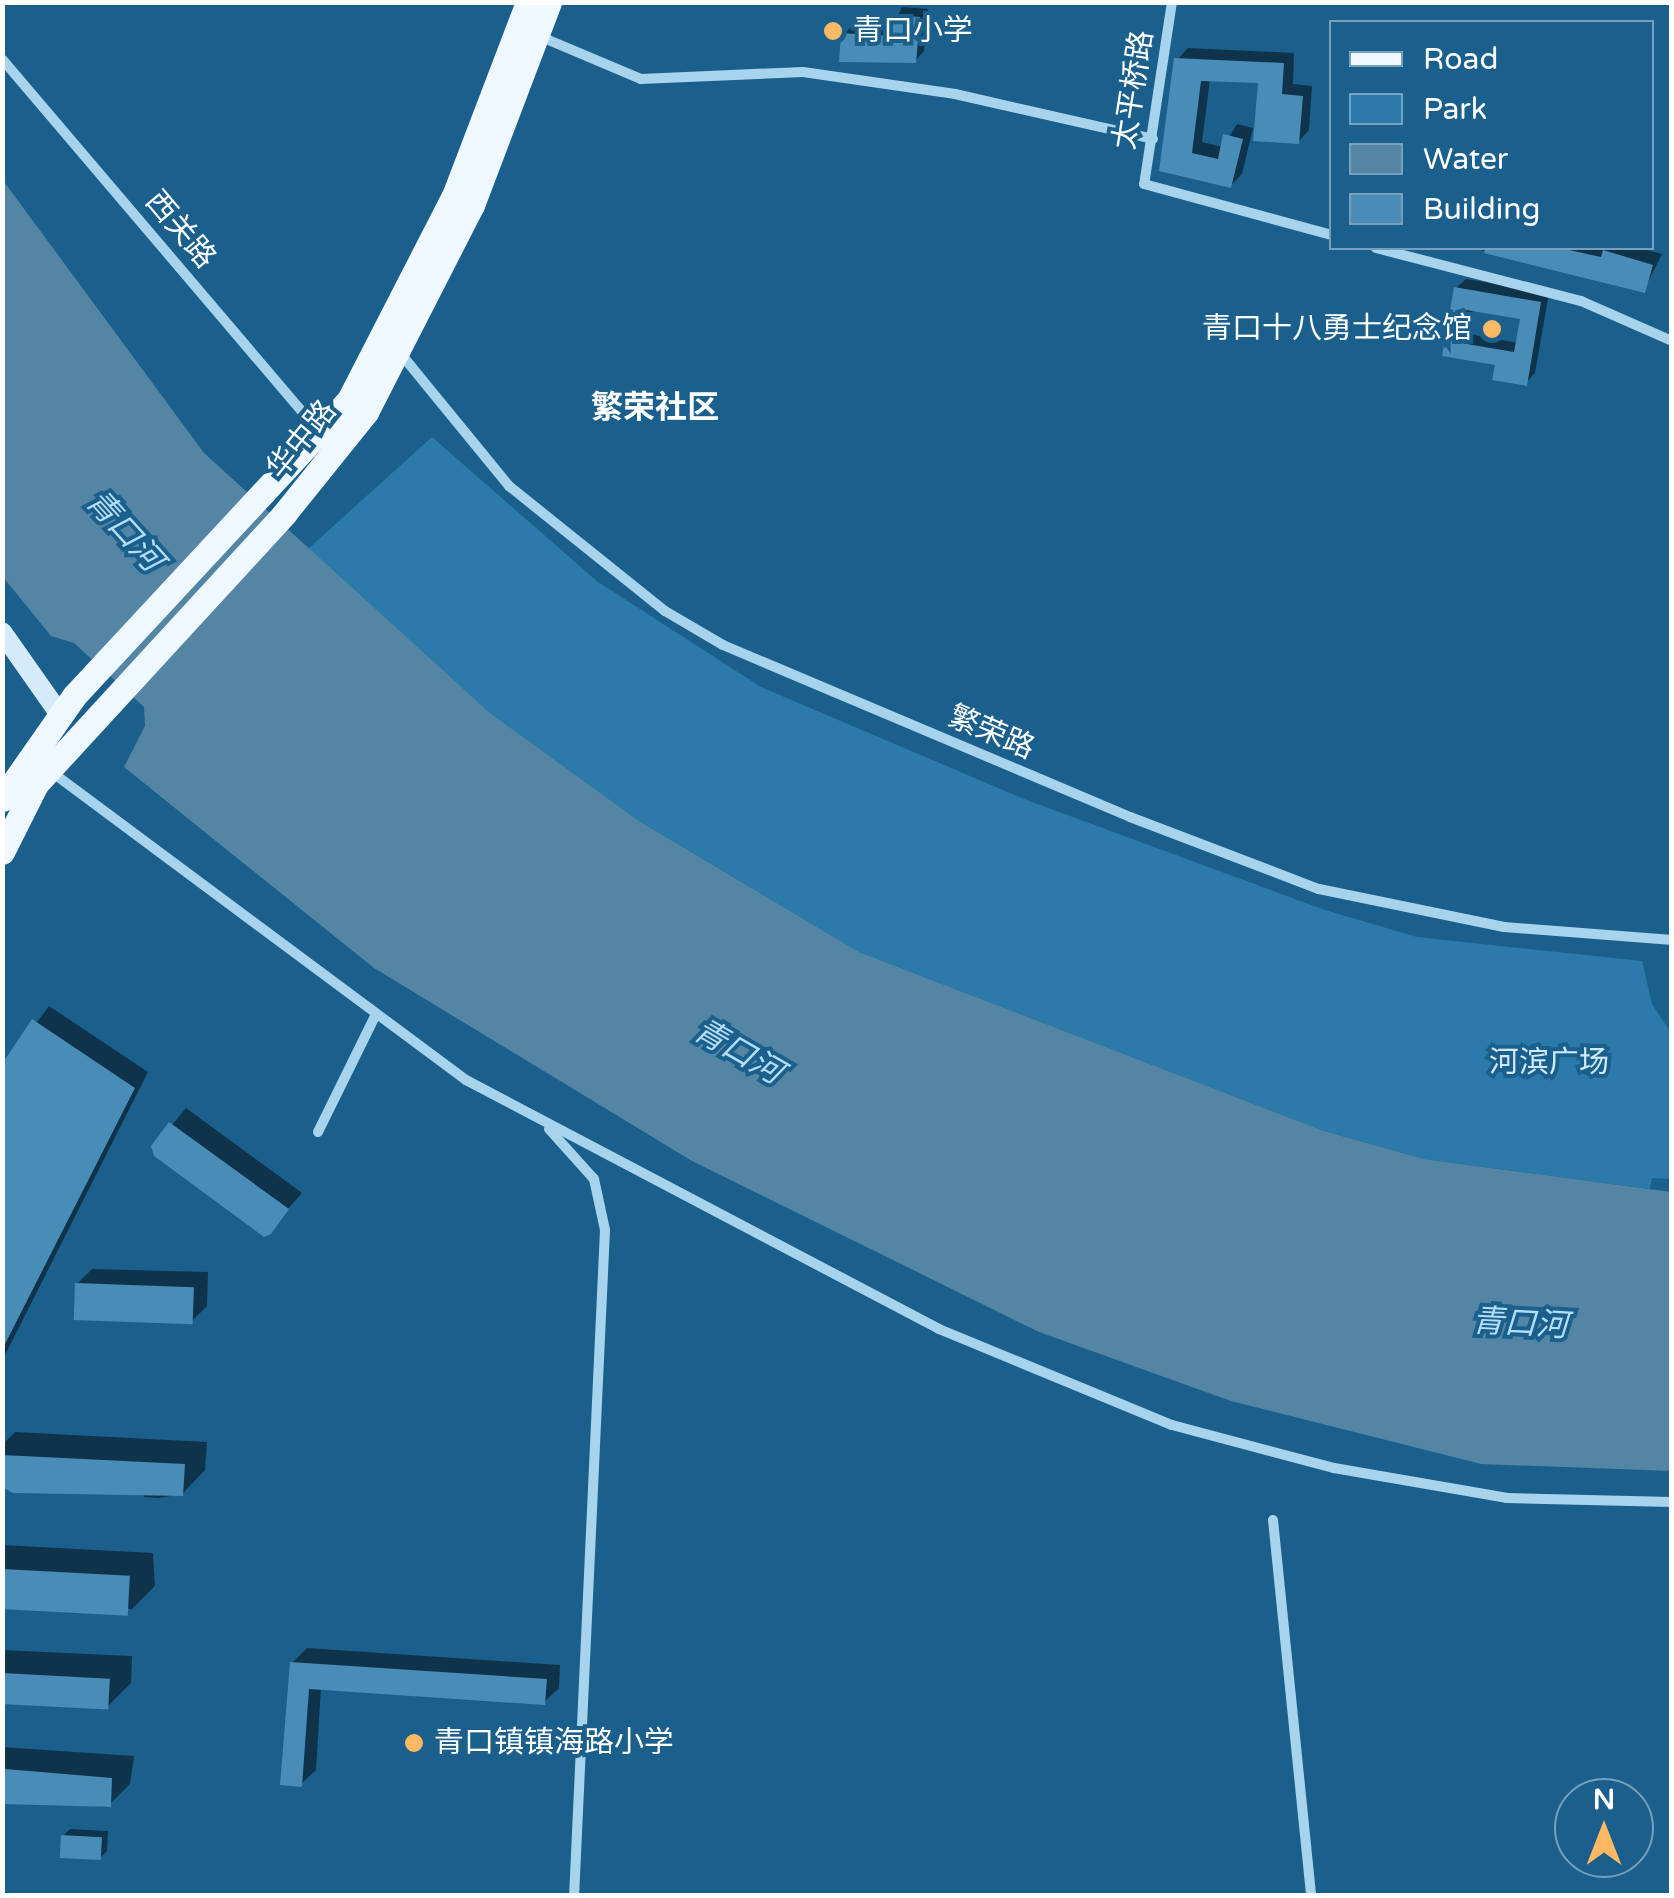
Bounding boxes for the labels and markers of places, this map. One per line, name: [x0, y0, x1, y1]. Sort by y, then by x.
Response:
place label: 青口小学: [853, 13, 973, 49]
marker: 青口小学: [822, 20, 844, 42]
place label: 青口十八勇士纪念馆: [1202, 311, 1472, 347]
marker: 青口十八勇士纪念馆: [1481, 318, 1503, 340]
place label: 青口镇镇海路小学: [434, 1725, 674, 1761]
marker: 青口镇镇海路小学: [403, 1732, 425, 1754]

